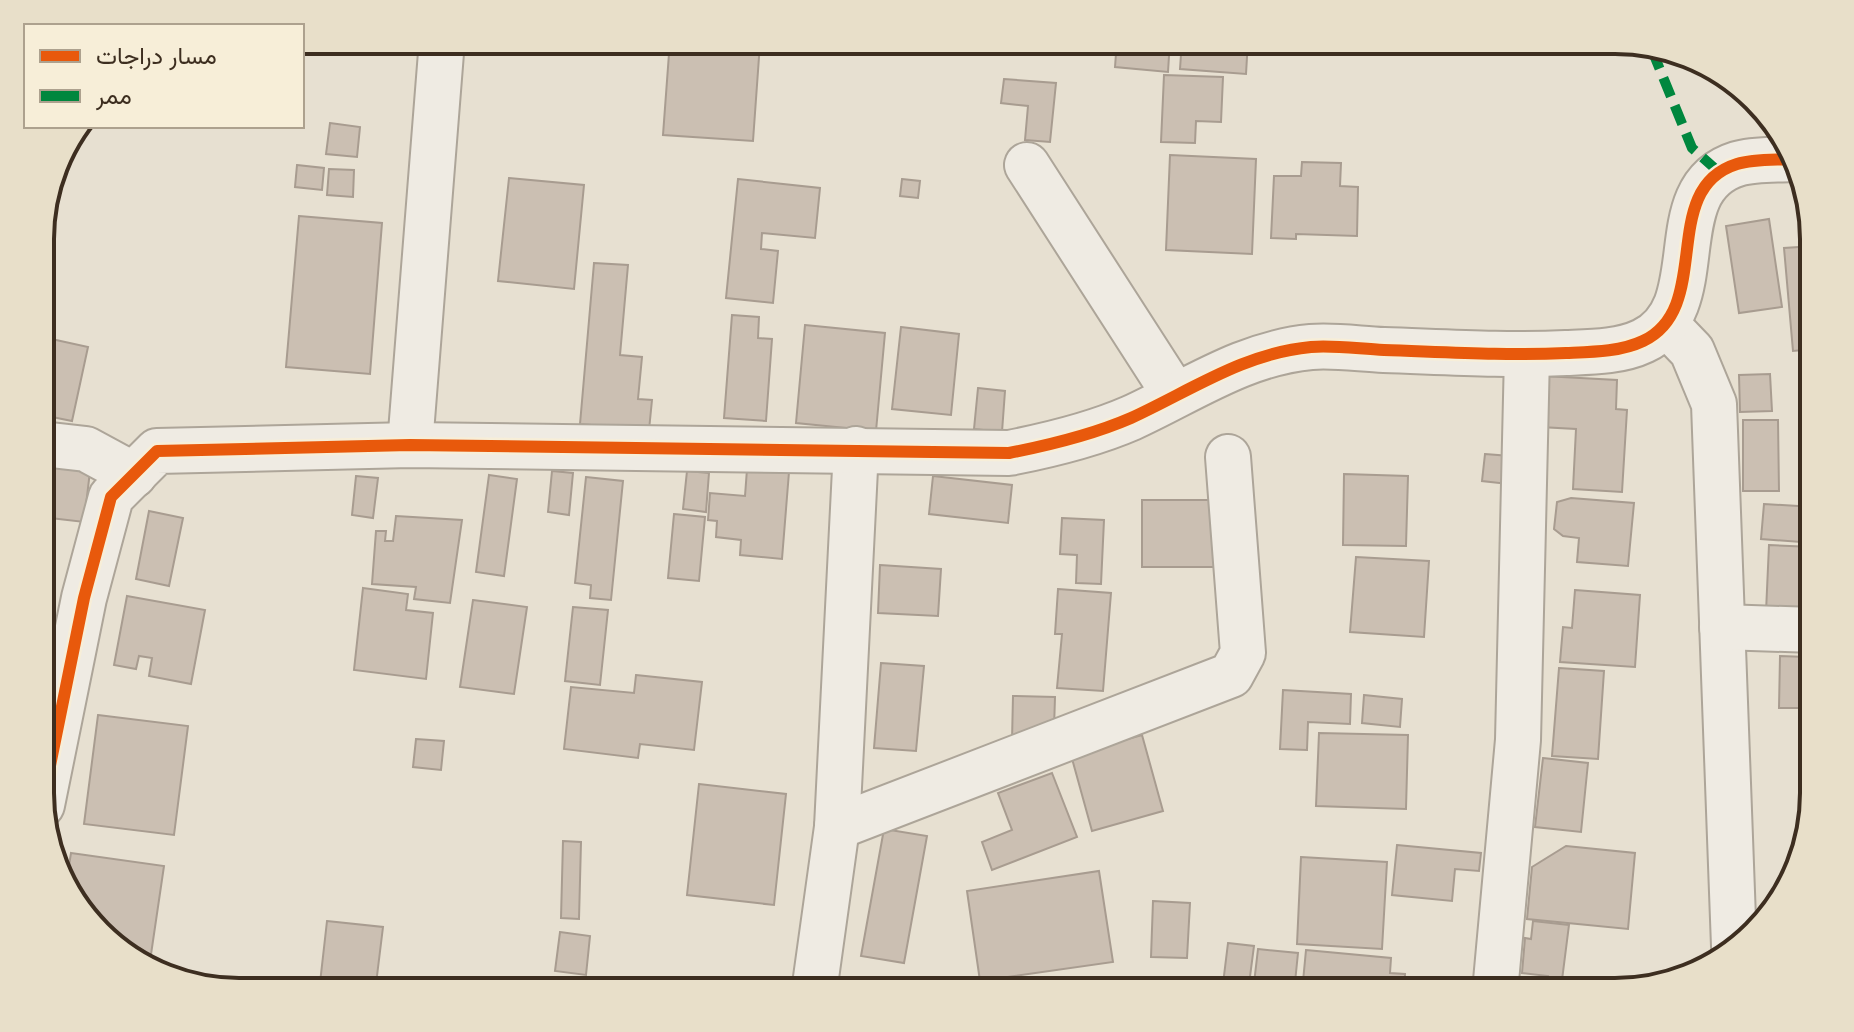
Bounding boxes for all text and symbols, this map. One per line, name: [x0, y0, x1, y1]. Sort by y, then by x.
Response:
legend: [24, 24, 304, 128]
text: مسار دراجات: [96, 40, 217, 71]
text: ممر: [95, 80, 132, 111]

